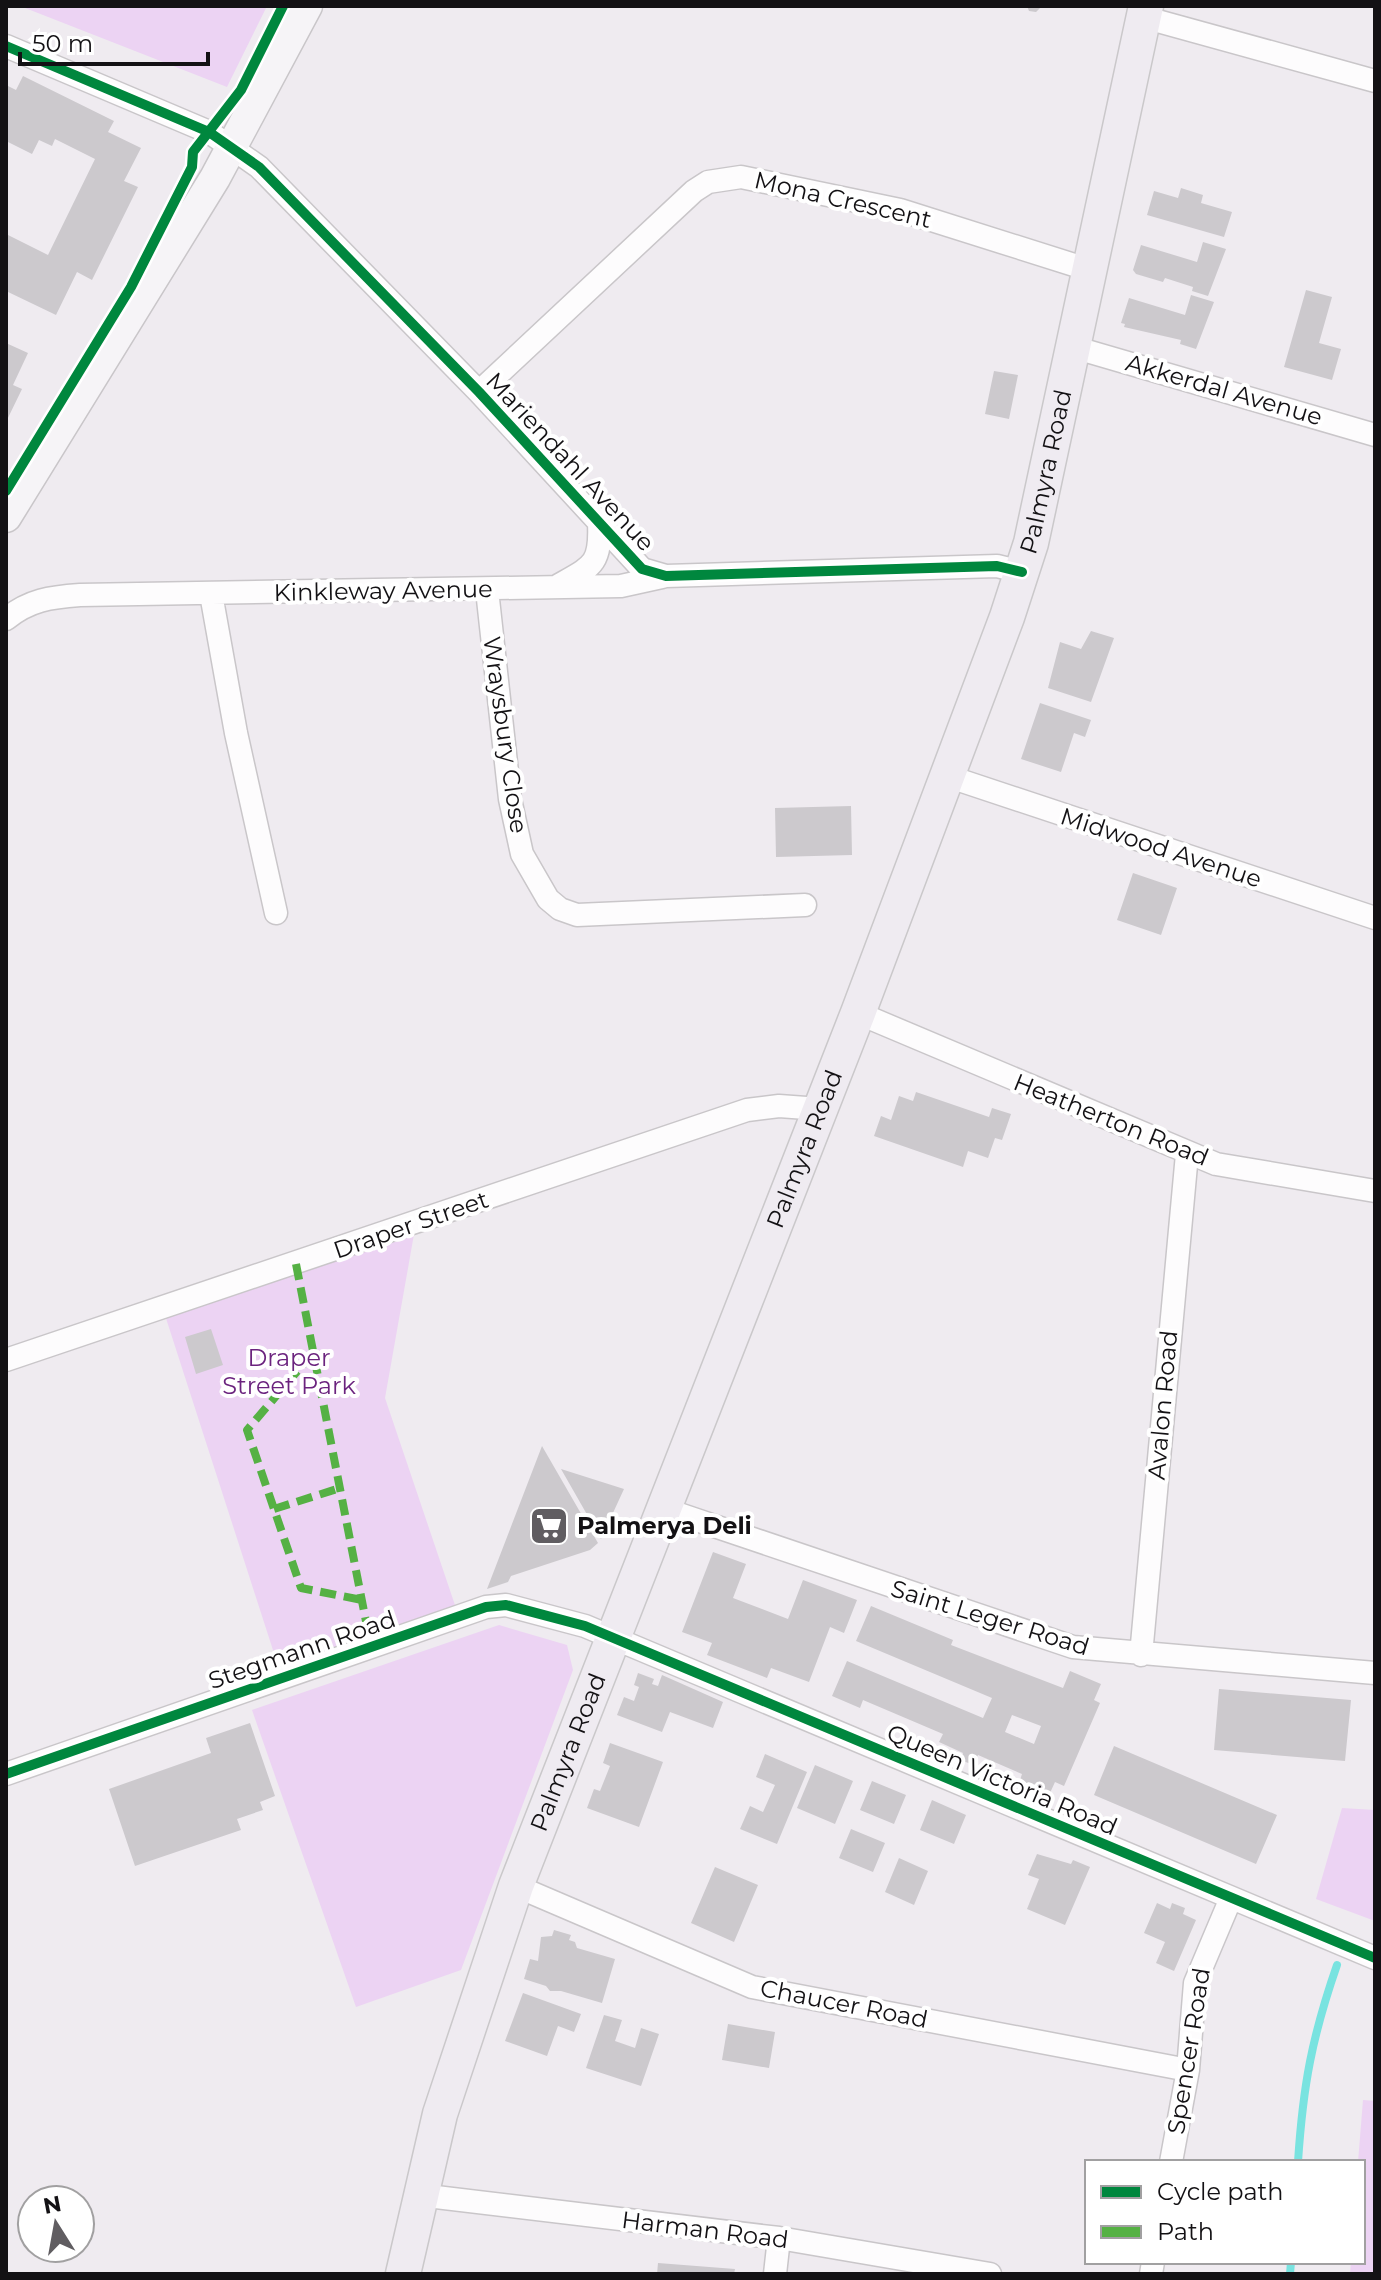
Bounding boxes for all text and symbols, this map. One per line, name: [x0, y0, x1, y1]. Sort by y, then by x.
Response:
scale bar: [20, 16, 208, 66]
text: 50 m: [32, 29, 93, 58]
street label: Mona Crescent: [752, 165, 935, 234]
street label: Akkerdal Avenue: [1123, 348, 1326, 431]
street label: Mariendahl Avenue: [480, 366, 661, 557]
street label: Palmyra Road: [1013, 387, 1077, 558]
street label: Kinkleway Avenue: [273, 574, 493, 607]
street label: Wraysbury Close: [477, 635, 534, 835]
street label: Midwood Avenue: [1057, 801, 1265, 894]
street label: Palmyra Road: [760, 1066, 848, 1232]
street label: Heatherton Road: [1009, 1067, 1213, 1172]
street label: Draper Street: [330, 1184, 492, 1265]
street label: Avalon Road: [1142, 1329, 1183, 1481]
park label: Draper Street Park: [222, 1343, 356, 1400]
supermarket icon: Palmerya Deli: [528, 1505, 570, 1547]
place label: Palmerya Deli: [577, 1511, 752, 1540]
street label: Saint Leger Road: [888, 1574, 1093, 1661]
street label: Stegmann Road: [204, 1604, 399, 1695]
street label: Palmyra Road: [524, 1669, 612, 1836]
street label: Queen Victoria Road: [883, 1718, 1122, 1841]
street label: Spencer Road: [1161, 1966, 1216, 2136]
street label: Chaucer Road: [758, 1973, 930, 2034]
legend: [1085, 2160, 1365, 2264]
text: Cycle path: [1157, 2177, 1284, 2206]
north arrow: [16, 2184, 96, 2264]
text: N: [41, 2190, 64, 2220]
street label: Harman Road: [620, 2205, 790, 2254]
text: Path: [1157, 2217, 1214, 2246]

